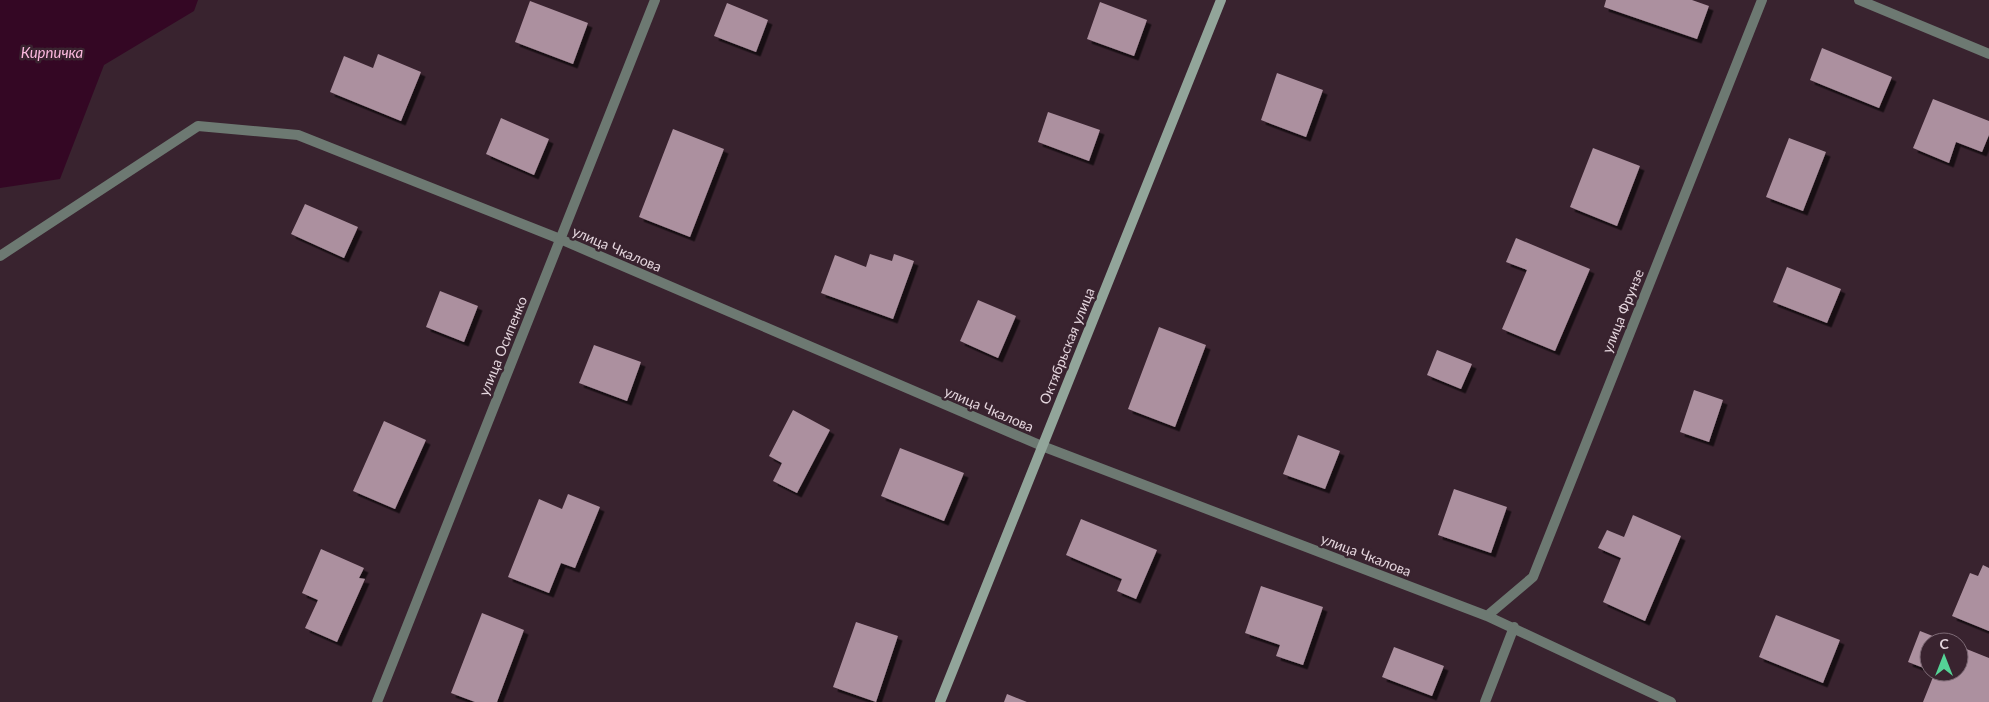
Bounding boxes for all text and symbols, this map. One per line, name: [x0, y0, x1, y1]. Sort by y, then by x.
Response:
water label: Кирпичка: [21, 43, 84, 61]
street label: улица Чкалова: [570, 222, 664, 275]
street label: улица Фрунзе: [1598, 266, 1647, 355]
street label: Октябрьская улица: [1035, 285, 1098, 407]
street label: улица Осипенко: [475, 294, 530, 398]
street label: улица Чкалова: [942, 382, 1036, 435]
street label: улица Чкалова: [1319, 530, 1414, 580]
north arrow: [1919, 632, 1969, 682]
text: С: [1939, 635, 1949, 652]

